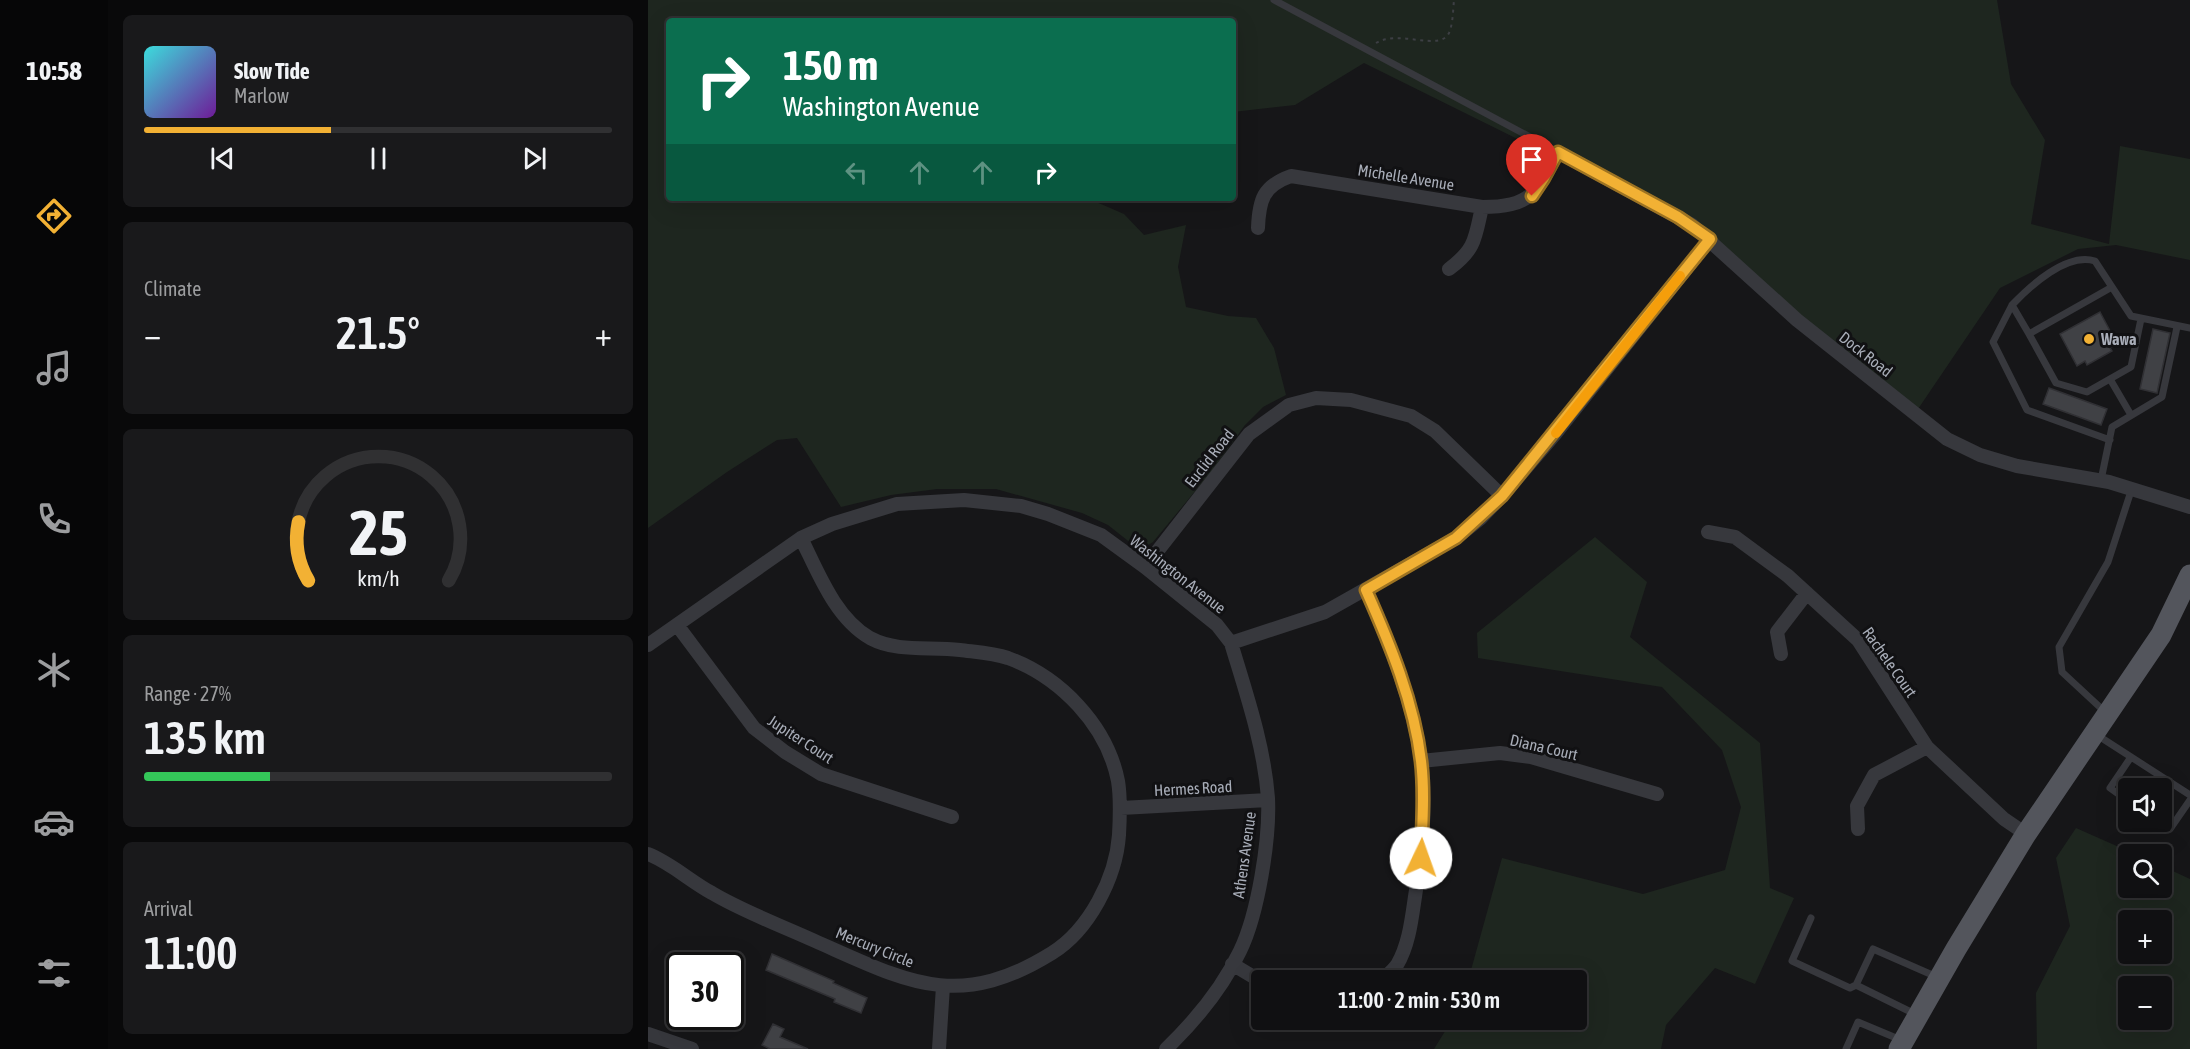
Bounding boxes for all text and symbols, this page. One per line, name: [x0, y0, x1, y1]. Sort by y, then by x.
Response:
text: 150 m: [783, 41, 878, 89]
icon: right: [684, 42, 762, 120]
text: 10:58: [26, 55, 82, 86]
text: Slow Tide: [234, 58, 310, 84]
text: Marlow: [234, 84, 289, 107]
text: Washington Avenue: [783, 91, 980, 122]
pin: [1506, 134, 1557, 196]
icon: previous: [206, 142, 239, 175]
icon: pause: [362, 142, 395, 175]
icon: next: [518, 142, 551, 175]
icon: arrive: [1515, 143, 1548, 176]
icon: left: [840, 156, 873, 189]
icon: ahead: [903, 156, 936, 189]
icon: ahead: [966, 156, 999, 189]
icon: right: [1029, 156, 1062, 189]
street label: Michelle Avenue: [1356, 160, 1456, 194]
icon: directions: [33, 195, 75, 237]
text: Climate: [144, 277, 201, 300]
text: 21.5°: [336, 307, 420, 359]
text: −: [144, 315, 161, 353]
text: +: [595, 315, 612, 353]
street label: Dock Road: [1836, 328, 1896, 380]
place label: Wawa: [2100, 330, 2136, 348]
marker: Wawa: [2082, 332, 2096, 346]
icon: music: [33, 347, 75, 389]
street label: Euclid Road: [1181, 425, 1237, 491]
icon: phone: [33, 498, 75, 540]
text: 25: [349, 498, 407, 569]
street label: Washington Avenue: [1126, 531, 1229, 618]
text: km/h: [357, 567, 399, 592]
street label: Rachele Court: [1859, 623, 1921, 701]
icon: climate: [33, 649, 75, 691]
text: Range · 27%: [144, 682, 231, 705]
street label: Jupiter Court: [764, 711, 837, 768]
text: 135 km: [144, 712, 266, 764]
street label: Diana Court: [1508, 730, 1580, 764]
street label: Hermes Road: [1153, 777, 1233, 799]
map controls: [2118, 778, 2172, 1030]
button: sound: [2118, 778, 2172, 832]
icon: car: [33, 801, 75, 843]
street label: Athens Avenue: [1229, 810, 1259, 900]
position arrow: [1389, 826, 1453, 890]
button: search: [2118, 844, 2172, 898]
text: Arrival: [144, 897, 193, 920]
button: +: [2118, 910, 2172, 964]
street label: Mercury Circle: [833, 923, 917, 972]
text: 11:00: [144, 927, 238, 979]
icon: filters: [33, 952, 75, 994]
speed limit sign: 30: [666, 952, 744, 1030]
button: −: [2118, 976, 2172, 1030]
text: 11:00 · 2 min · 530 m: [1338, 987, 1500, 1013]

